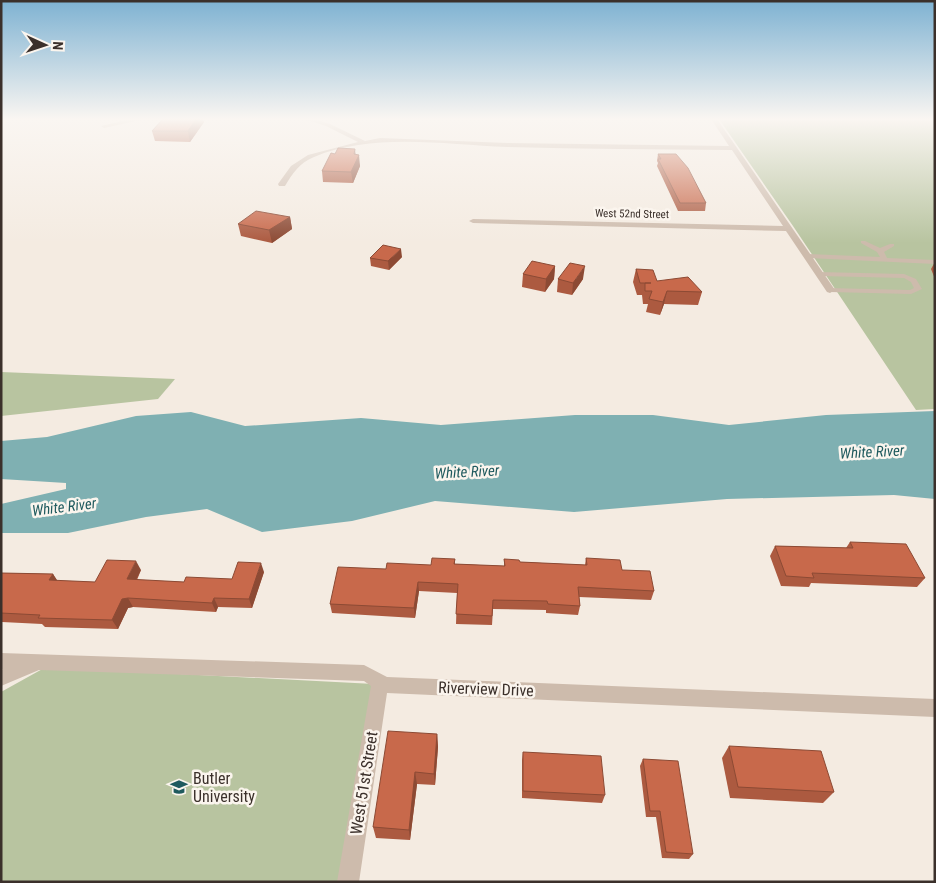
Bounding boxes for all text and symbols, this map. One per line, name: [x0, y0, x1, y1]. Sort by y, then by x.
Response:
north arrow: [20, 20, 70, 70]
text: N: [50, 41, 66, 50]
street label: West 52nd Street: [595, 207, 669, 221]
water label: White River: [839, 441, 905, 463]
water label: White River: [434, 461, 500, 483]
water label: White River: [31, 494, 98, 520]
street label: Riverview Drive: [438, 678, 534, 700]
street label: West 51st Street: [346, 730, 382, 836]
place label: Butler University: [193, 769, 255, 806]
school or university icon: Butler University: [169, 777, 189, 797]

